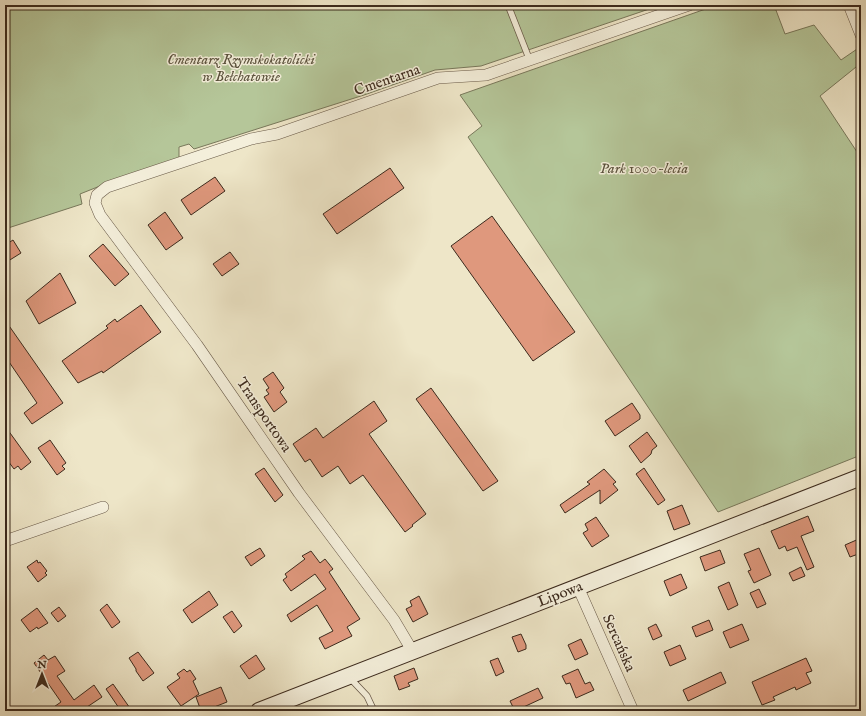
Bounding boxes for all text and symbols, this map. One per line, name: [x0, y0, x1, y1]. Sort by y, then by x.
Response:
park label: Cmentarz Rzymskokatolicki w Bełchatowie: [167, 50, 317, 86]
street label: Cmentarna: [351, 60, 423, 100]
park label: Park 1000-lecia: [600, 159, 688, 178]
street label: Transportowa: [232, 374, 296, 456]
street label: Lipowa: [535, 577, 586, 611]
street label: Sercańska: [598, 611, 640, 675]
north arrow: [22, 654, 62, 694]
text: N: [36, 658, 47, 672]

